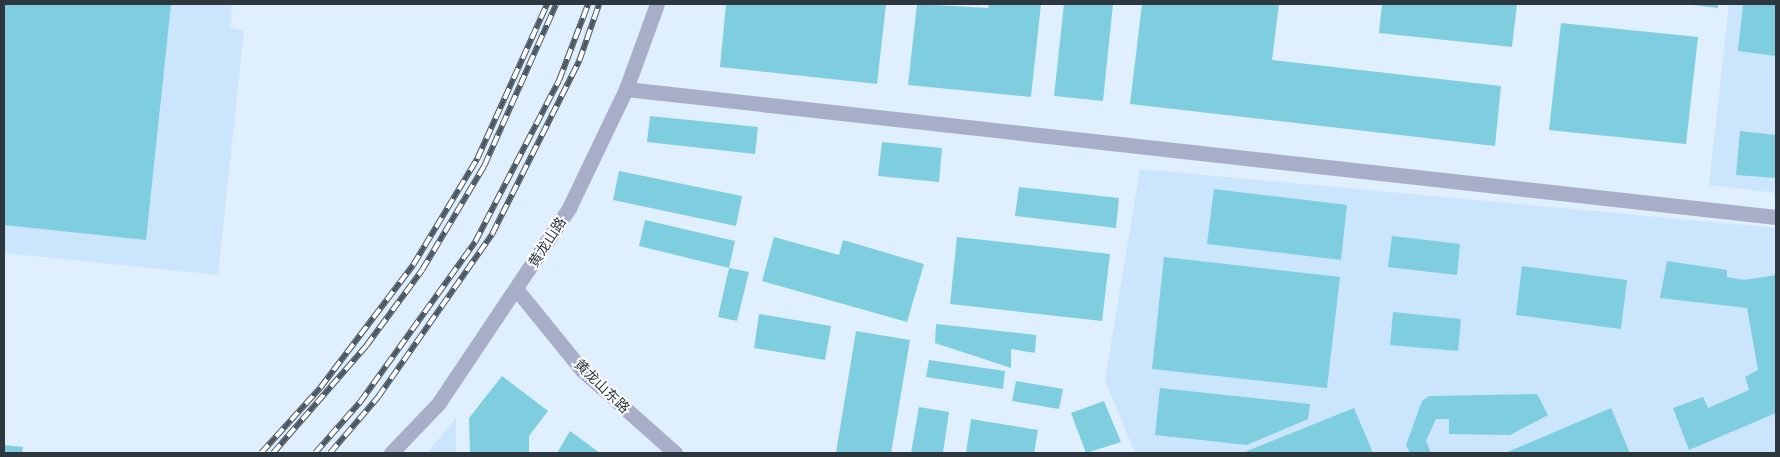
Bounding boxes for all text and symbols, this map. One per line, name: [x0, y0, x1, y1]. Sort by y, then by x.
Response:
street label: 黄龙山路: [525, 214, 569, 270]
street label: 黄龙山东路: [571, 356, 633, 416]

